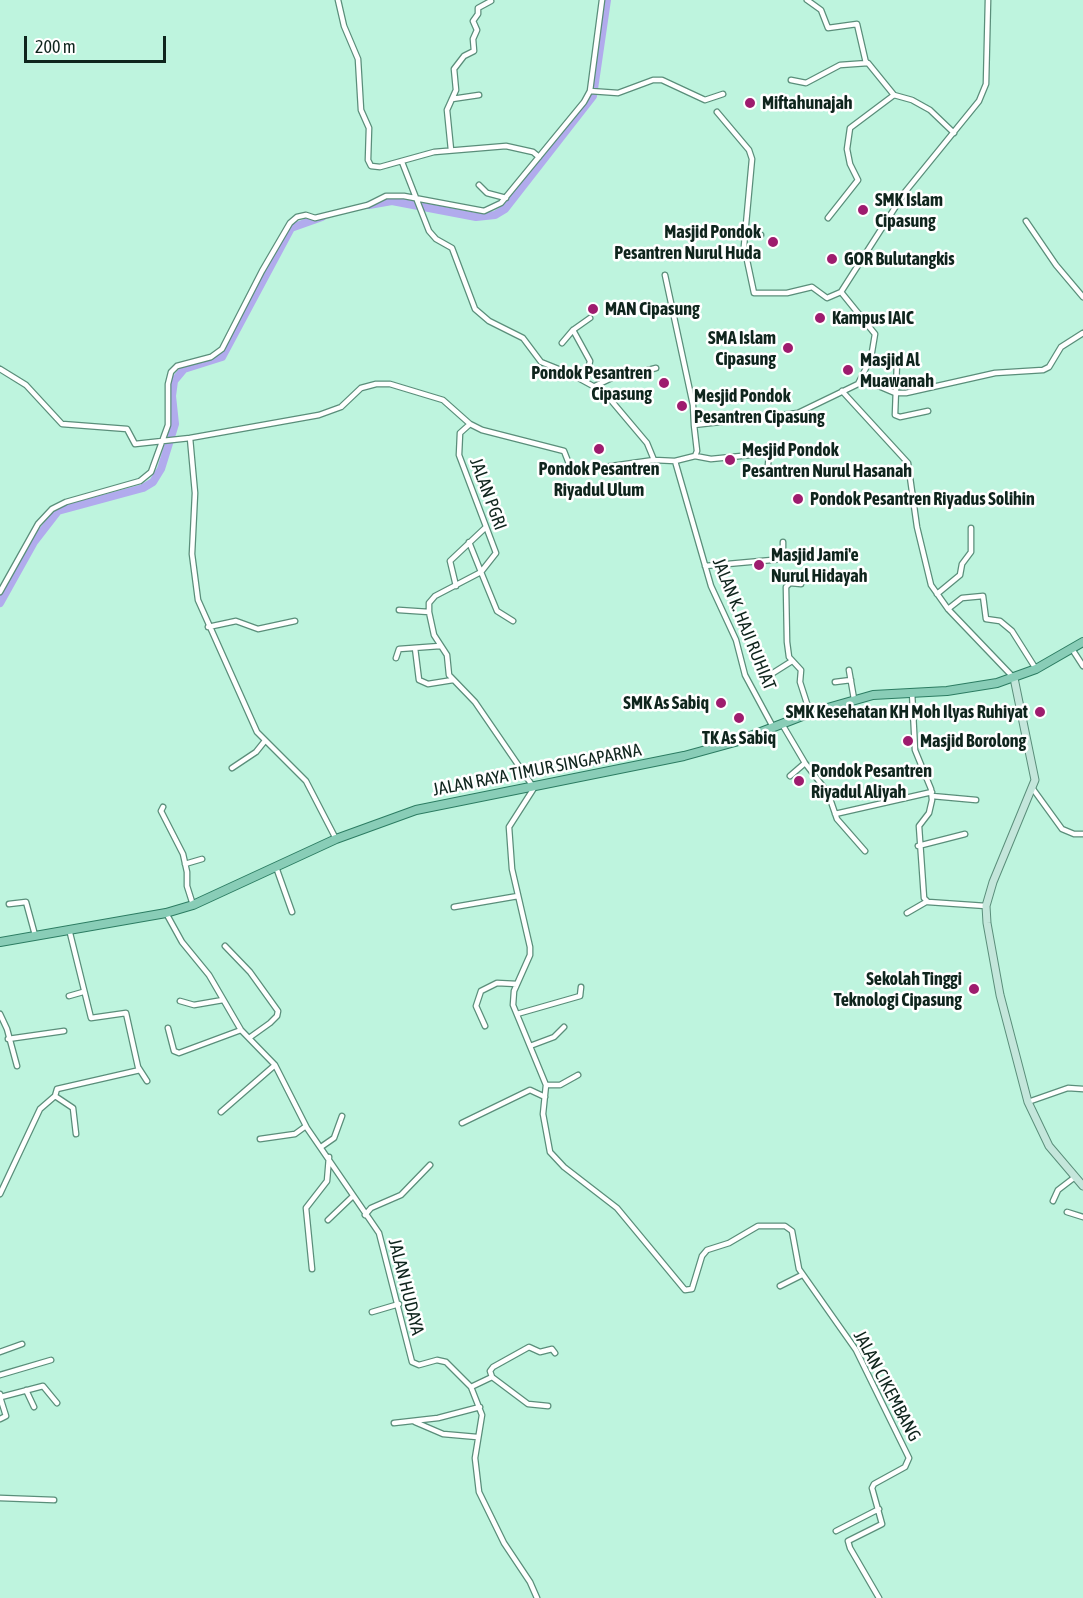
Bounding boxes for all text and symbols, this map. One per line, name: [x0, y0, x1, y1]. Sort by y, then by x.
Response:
scale bar: [27, 24, 170, 62]
text: 200 m: [35, 36, 76, 57]
place label: Miftahunajah: [762, 92, 852, 114]
marker: Miftahunajah: [743, 96, 757, 110]
place label: SMK Islam Cipasung: [875, 189, 943, 232]
marker: SMK Islam Cipasung: [856, 203, 870, 217]
place label: Masjid Pondok Pesantren Nurul Huda: [614, 221, 761, 264]
marker: Masjid Pondok Pesantren Nurul Huda: [766, 235, 780, 249]
place label: GOR Bulutangkis: [844, 248, 955, 270]
marker: GOR Bulutangkis: [825, 252, 839, 266]
place label: MAN Cipasung: [605, 298, 700, 320]
marker: MAN Cipasung: [586, 302, 600, 316]
place label: Kampus IAIC: [832, 307, 914, 329]
marker: Kampus IAIC: [813, 311, 827, 325]
place label: SMA Islam Cipasung: [708, 327, 776, 370]
marker: SMA Islam Cipasung: [781, 341, 795, 355]
place label: Masjid Al Muawanah: [860, 349, 934, 392]
place label: Pondok Pesantren Cipasung: [531, 362, 652, 404]
marker: Masjid Al Muawanah: [841, 363, 855, 377]
marker: Pondok Pesantren Cipasung: [657, 376, 671, 390]
place label: Mesjid Pondok Pesantren Cipasung: [694, 385, 825, 428]
marker: Mesjid Pondok Pesantren Cipasung: [675, 399, 689, 413]
place label: Mesjid Pondok Pesantren Nurul Hasanah: [742, 439, 912, 482]
marker: Pondok Pesantren Riyadul Ulum: [592, 442, 606, 456]
marker: Mesjid Pondok Pesantren Nurul Hasanah: [723, 453, 737, 467]
street label: JALAN PGRI: [465, 455, 511, 533]
place label: Pondok Pesantren Riyadul Ulum: [539, 458, 659, 500]
place label: Pondok Pesantren Riyadus Solihin: [810, 488, 1035, 510]
marker: Pondok Pesantren Riyadus Solihin: [791, 492, 805, 506]
place label: Masjid Jami'e Nurul Hidayah: [771, 544, 867, 586]
street label: JALAN K. HAJI RUHIAT: [708, 555, 780, 693]
marker: Masjid Jami'e Nurul Hidayah: [752, 558, 766, 572]
place label: SMK As Sabiq: [623, 692, 709, 714]
marker: SMK As Sabiq: [714, 696, 728, 710]
place label: SMK Kesehatan KH Moh Ilyas Ruhiyat: [786, 701, 1028, 723]
marker: SMK Kesehatan KH Moh Ilyas Ruhiyat: [1033, 705, 1047, 719]
marker: TK As Sabiq: [732, 711, 746, 725]
place label: TK As Sabiq: [702, 727, 776, 749]
place label: Masjid Borolong: [920, 730, 1026, 752]
marker: Masjid Borolong: [901, 734, 915, 748]
street label: JALAN RAYA TIMUR SINGAPARNA: [431, 739, 643, 801]
place label: Pondok Pesantren Riyadul Aliyah: [811, 760, 932, 802]
marker: Pondok Pesantren Riyadul Aliyah: [792, 774, 806, 788]
place label: Sekolah Tinggi Teknologi Cipasung: [834, 968, 962, 1010]
marker: Sekolah Tinggi Teknologi Cipasung: [967, 982, 981, 996]
street label: JALAN HUDAYA: [384, 1237, 428, 1337]
street label: JALAN CIKEMBANG: [849, 1327, 925, 1445]

